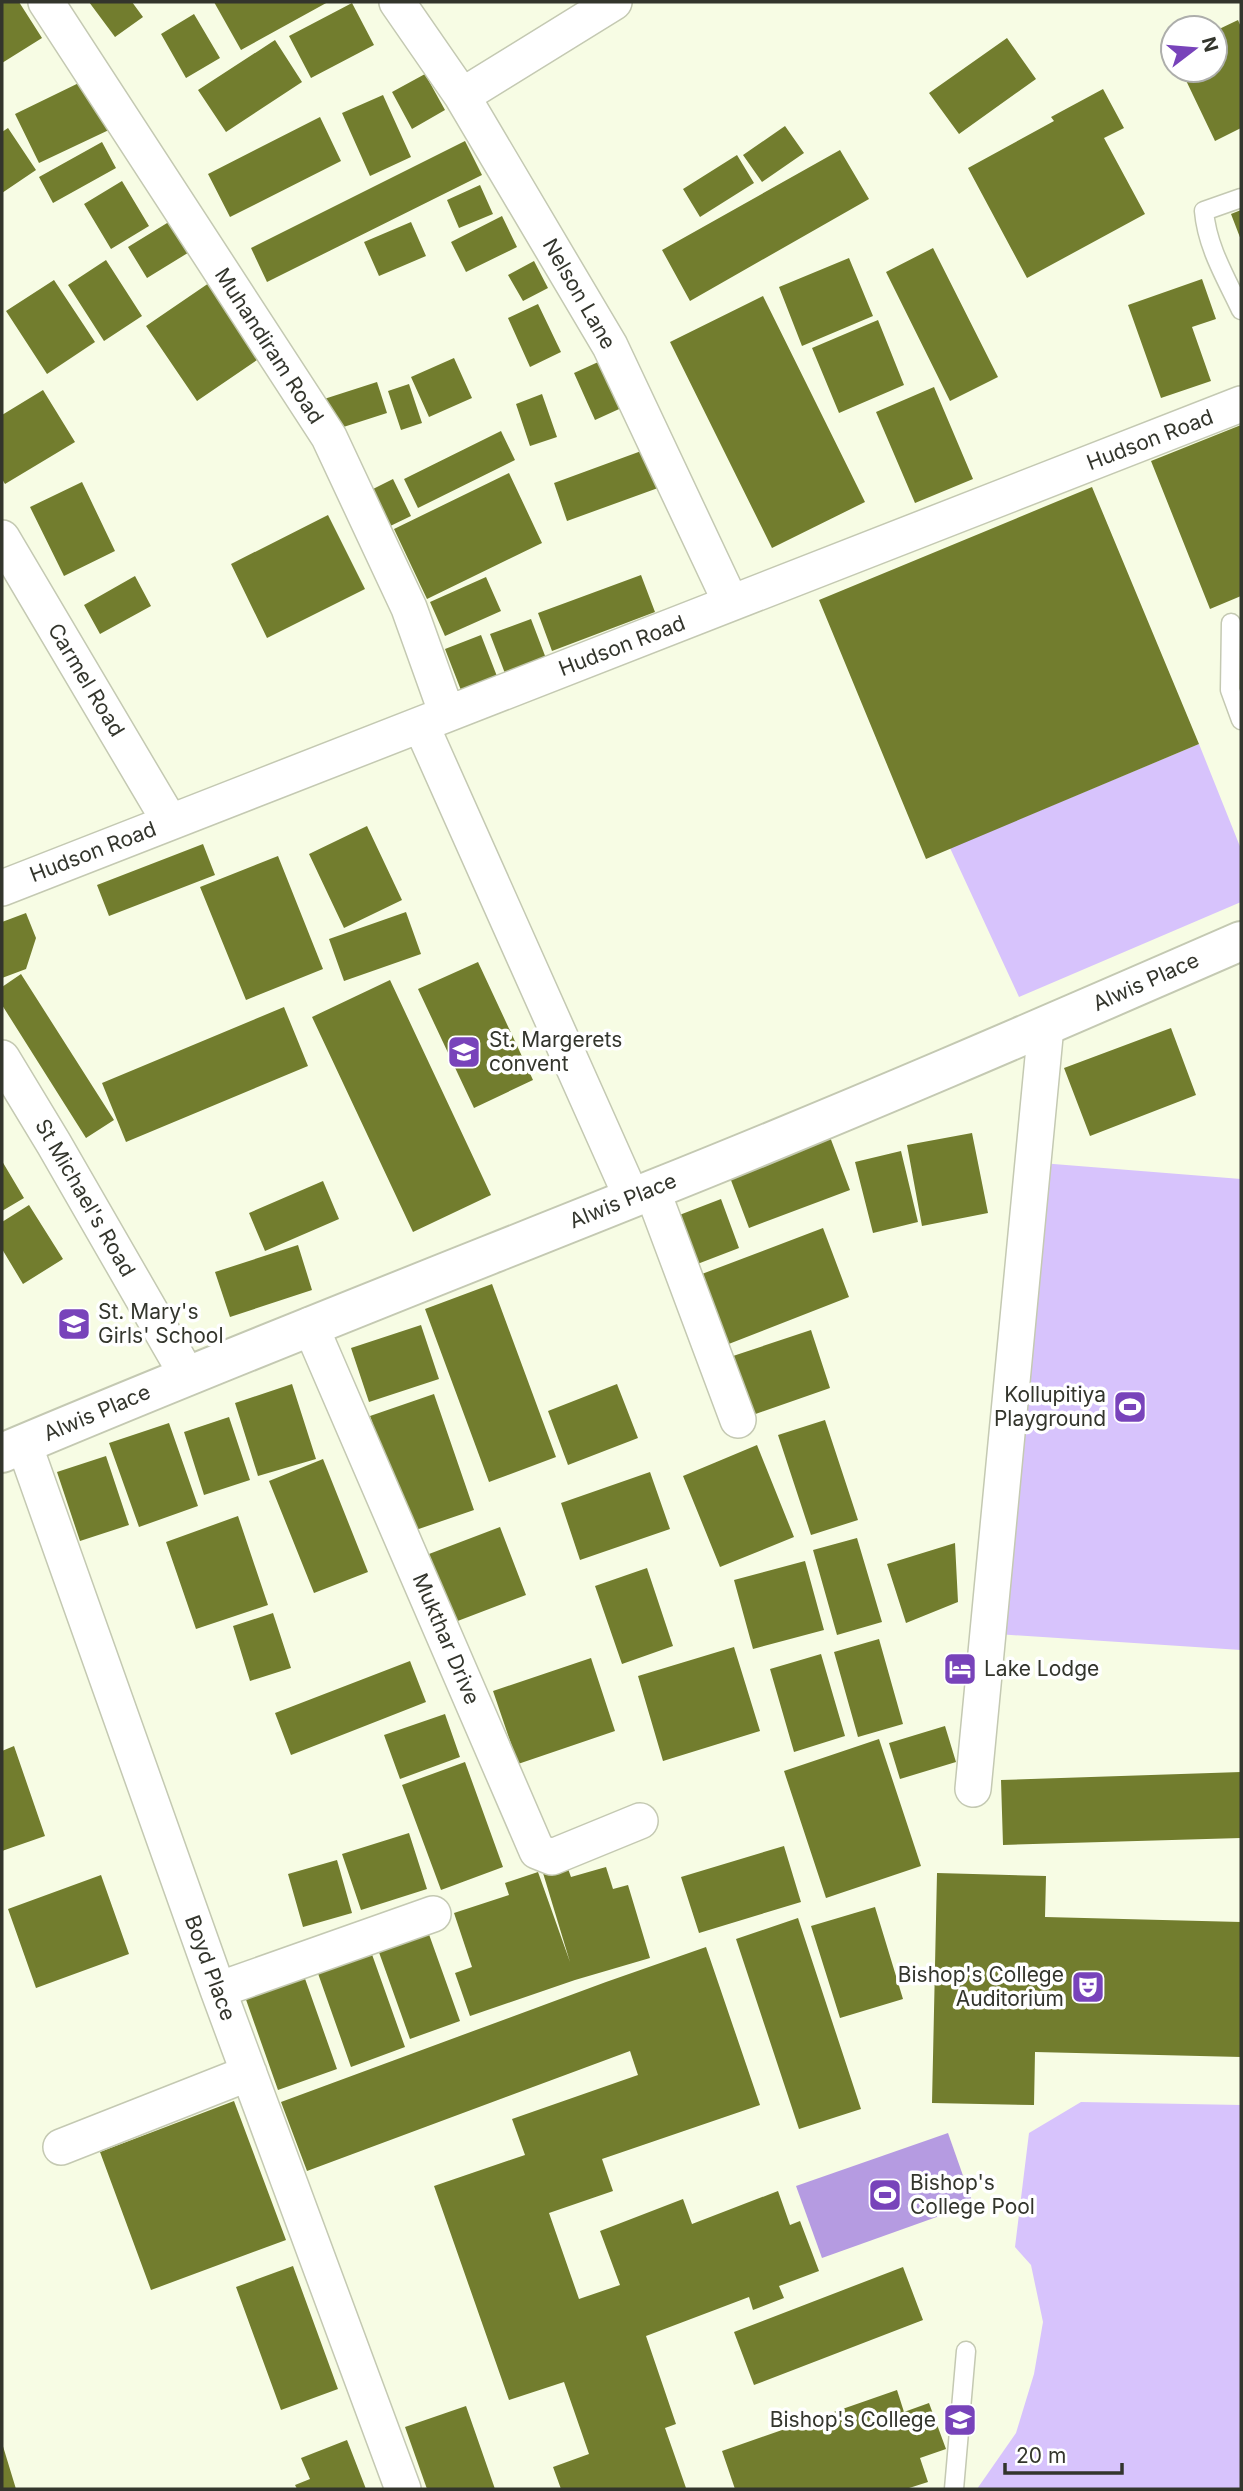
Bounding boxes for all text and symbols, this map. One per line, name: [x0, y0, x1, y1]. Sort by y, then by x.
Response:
north arrow: [1159, 14, 1229, 84]
text: N: [1197, 34, 1223, 55]
street label: Nelson Lane: [538, 234, 621, 353]
street label: Muhandiram Road: [210, 263, 329, 428]
street label: Hudson Road: [1083, 404, 1217, 475]
street label: Hudson Road: [555, 610, 689, 681]
street label: Carmel Road: [43, 619, 130, 741]
street label: Hudson Road: [26, 816, 160, 887]
street label: Alwis Place: [1089, 947, 1203, 1016]
place label: St. Margerets convent: [489, 1027, 622, 1076]
school or university icon: St. Margerets convent: [445, 1033, 483, 1071]
street label: St Michael's Road: [30, 1115, 141, 1281]
street label: Alwis Place: [566, 1168, 680, 1233]
place label: St. Mary's Girls' School: [98, 1299, 224, 1348]
school or university icon: St. Mary's Girls' School: [55, 1305, 93, 1343]
street label: Alwis Place: [40, 1379, 154, 1446]
place label: Kollupitiya Playground: [994, 1382, 1106, 1431]
sports icon: Kollupitiya Playground: [1111, 1388, 1149, 1426]
street label: Mukthar Drive: [408, 1570, 485, 1708]
hotel icon: Lake Lodge: [941, 1650, 979, 1688]
place label: Lake Lodge: [984, 1656, 1099, 1681]
street label: Boyd Place: [180, 1912, 241, 2024]
place label: Bishop's College Auditorium: [898, 1962, 1064, 2011]
theatre icon: Bishop's College Auditorium: [1069, 1968, 1107, 2006]
place label: Bishop's College Pool: [910, 2170, 1035, 2219]
sports icon: Bishop's College Pool: [866, 2176, 904, 2214]
school or university icon: Bishop's College: [941, 2401, 979, 2439]
place label: Bishop's College: [770, 2407, 936, 2432]
scale bar: [1005, 2432, 1122, 2476]
text: 20 m: [1016, 2443, 1066, 2468]

